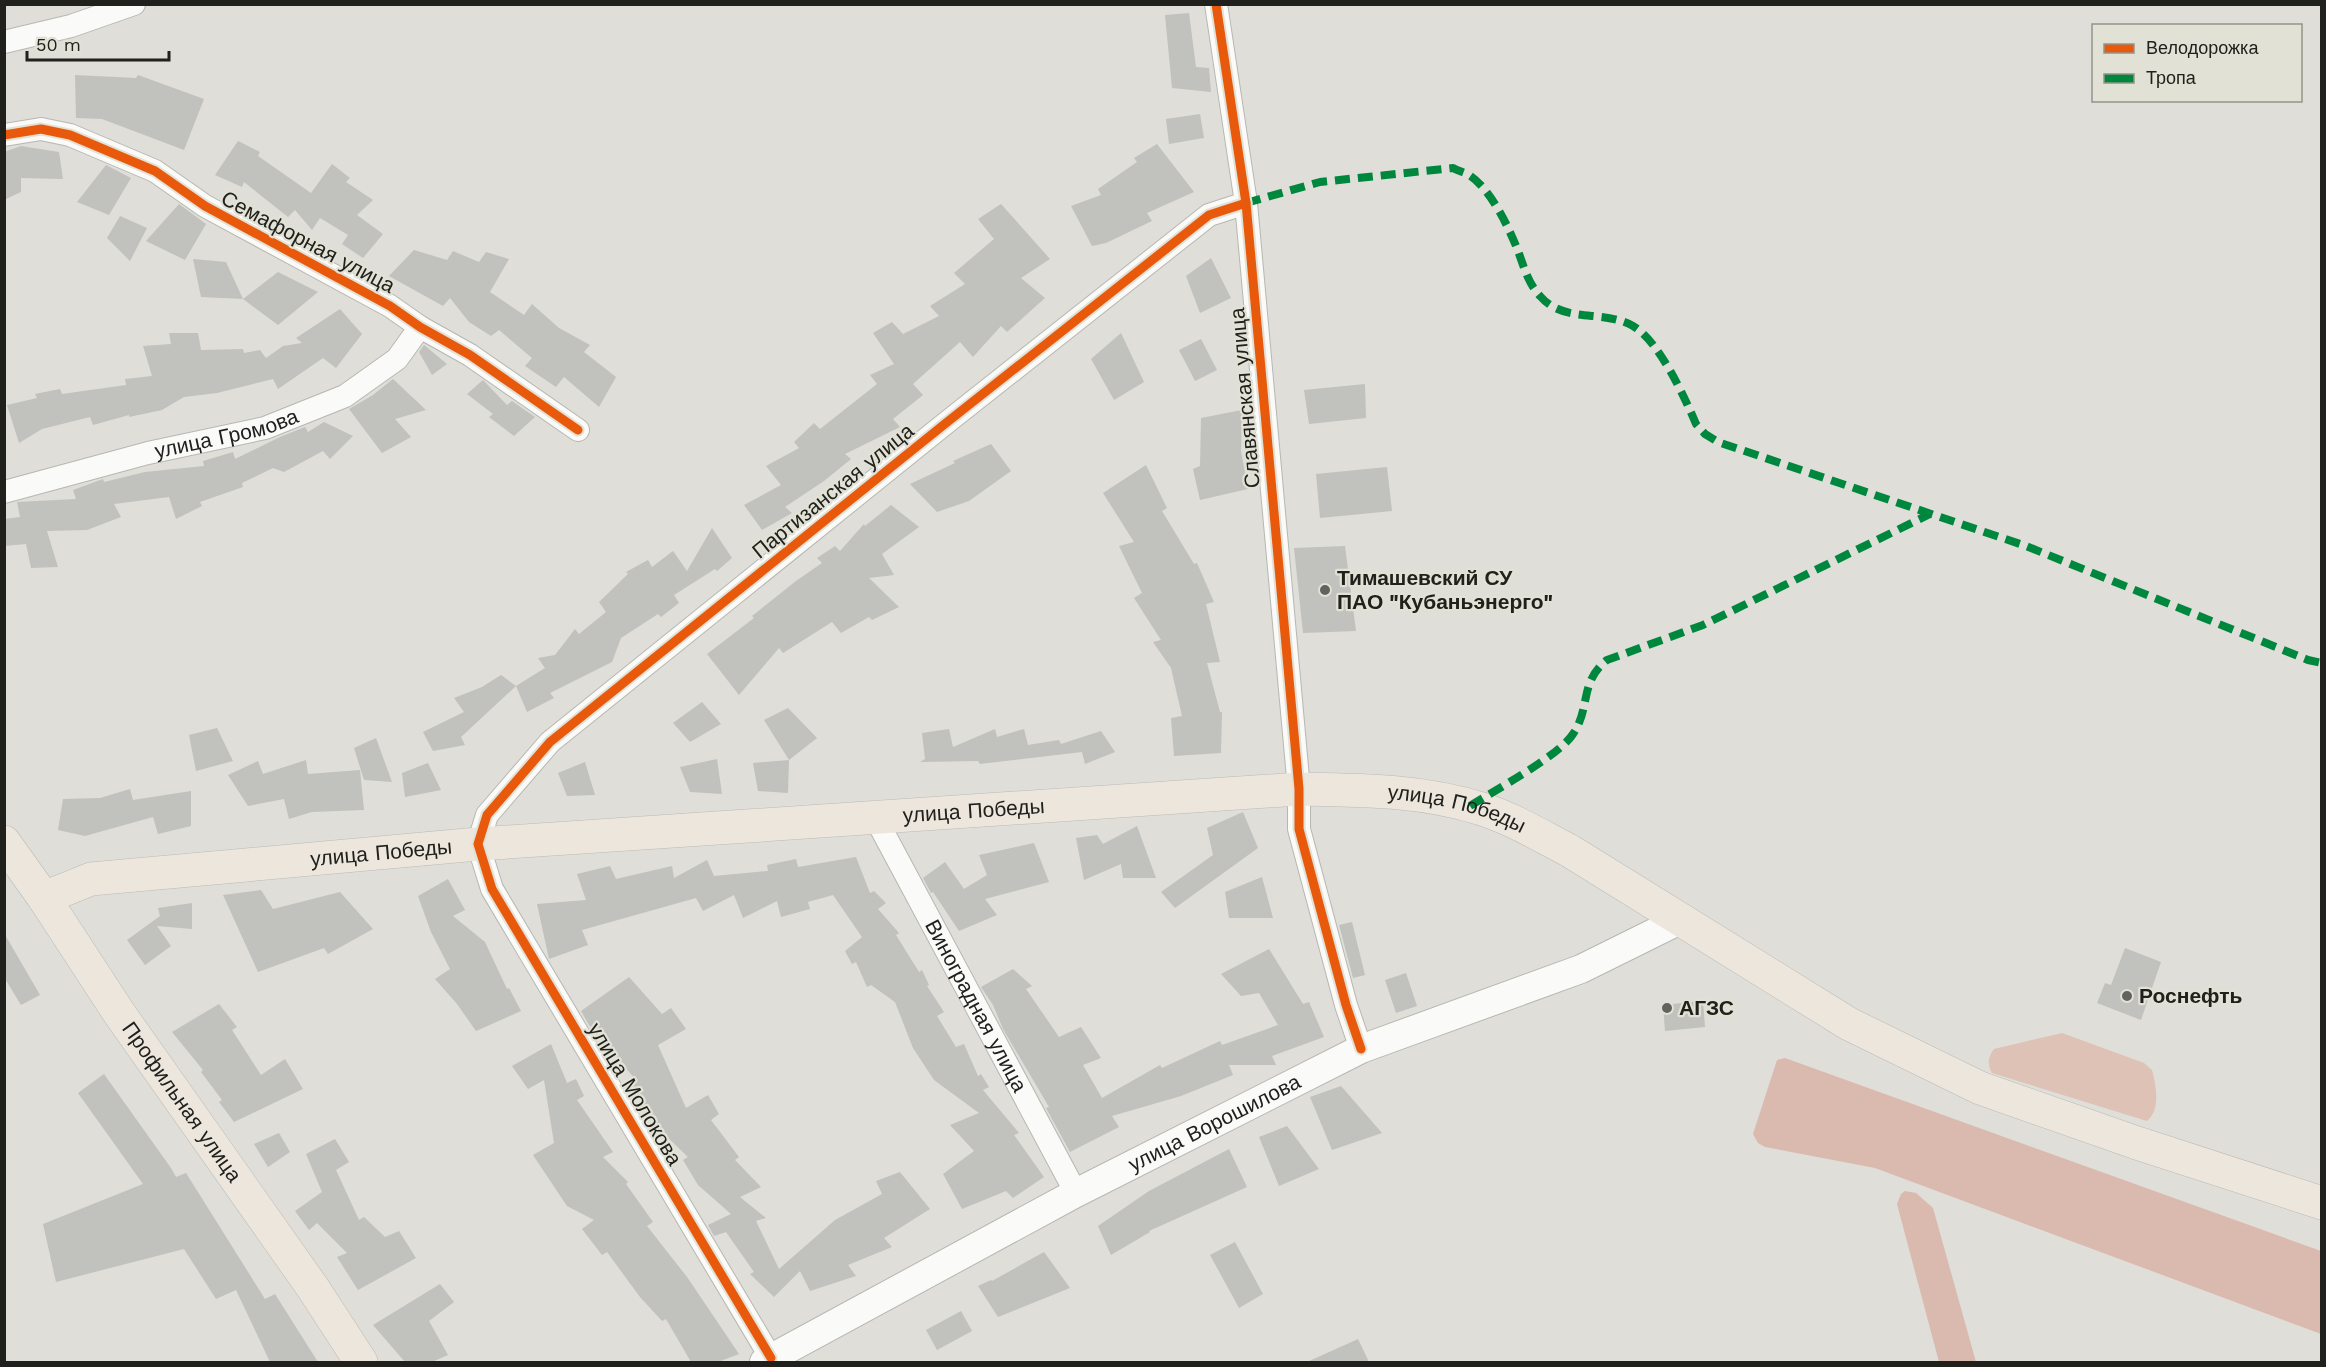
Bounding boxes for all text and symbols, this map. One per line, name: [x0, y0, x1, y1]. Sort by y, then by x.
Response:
scale bar: [27, 24, 170, 62]
legend: [2092, 24, 2302, 102]
text: 50 m: [36, 34, 81, 55]
text: Велодорожка: [2146, 37, 2259, 58]
text: Тропа: [2146, 67, 2197, 88]
street label: Семафорная улица: [217, 185, 400, 298]
street label: Славянская улица: [1224, 306, 1265, 489]
street label: улица Громова: [152, 403, 302, 463]
street label: Партизанская улица: [747, 418, 919, 563]
place label: Тимашевский СУ ПАО "Кубаньэнерго": [1337, 565, 1553, 614]
marker: Тимашевский СУ ПАО "Кубаньэнерго": [1318, 583, 1332, 597]
street label: улица Победы: [1387, 779, 1530, 838]
street label: улица Победы: [902, 793, 1045, 828]
street label: улица Победы: [309, 833, 453, 871]
street label: Виноградная улица: [920, 915, 1033, 1097]
place label: Роснефть: [2139, 983, 2242, 1008]
marker: Роснефть: [2120, 989, 2134, 1003]
place label: АГЗС: [1679, 995, 1734, 1020]
marker: АГЗС: [1660, 1001, 1674, 1015]
street label: Профильная улица: [117, 1017, 247, 1187]
street label: улица Молокова: [583, 1018, 688, 1170]
street label: улица Ворошилова: [1124, 1069, 1305, 1176]

